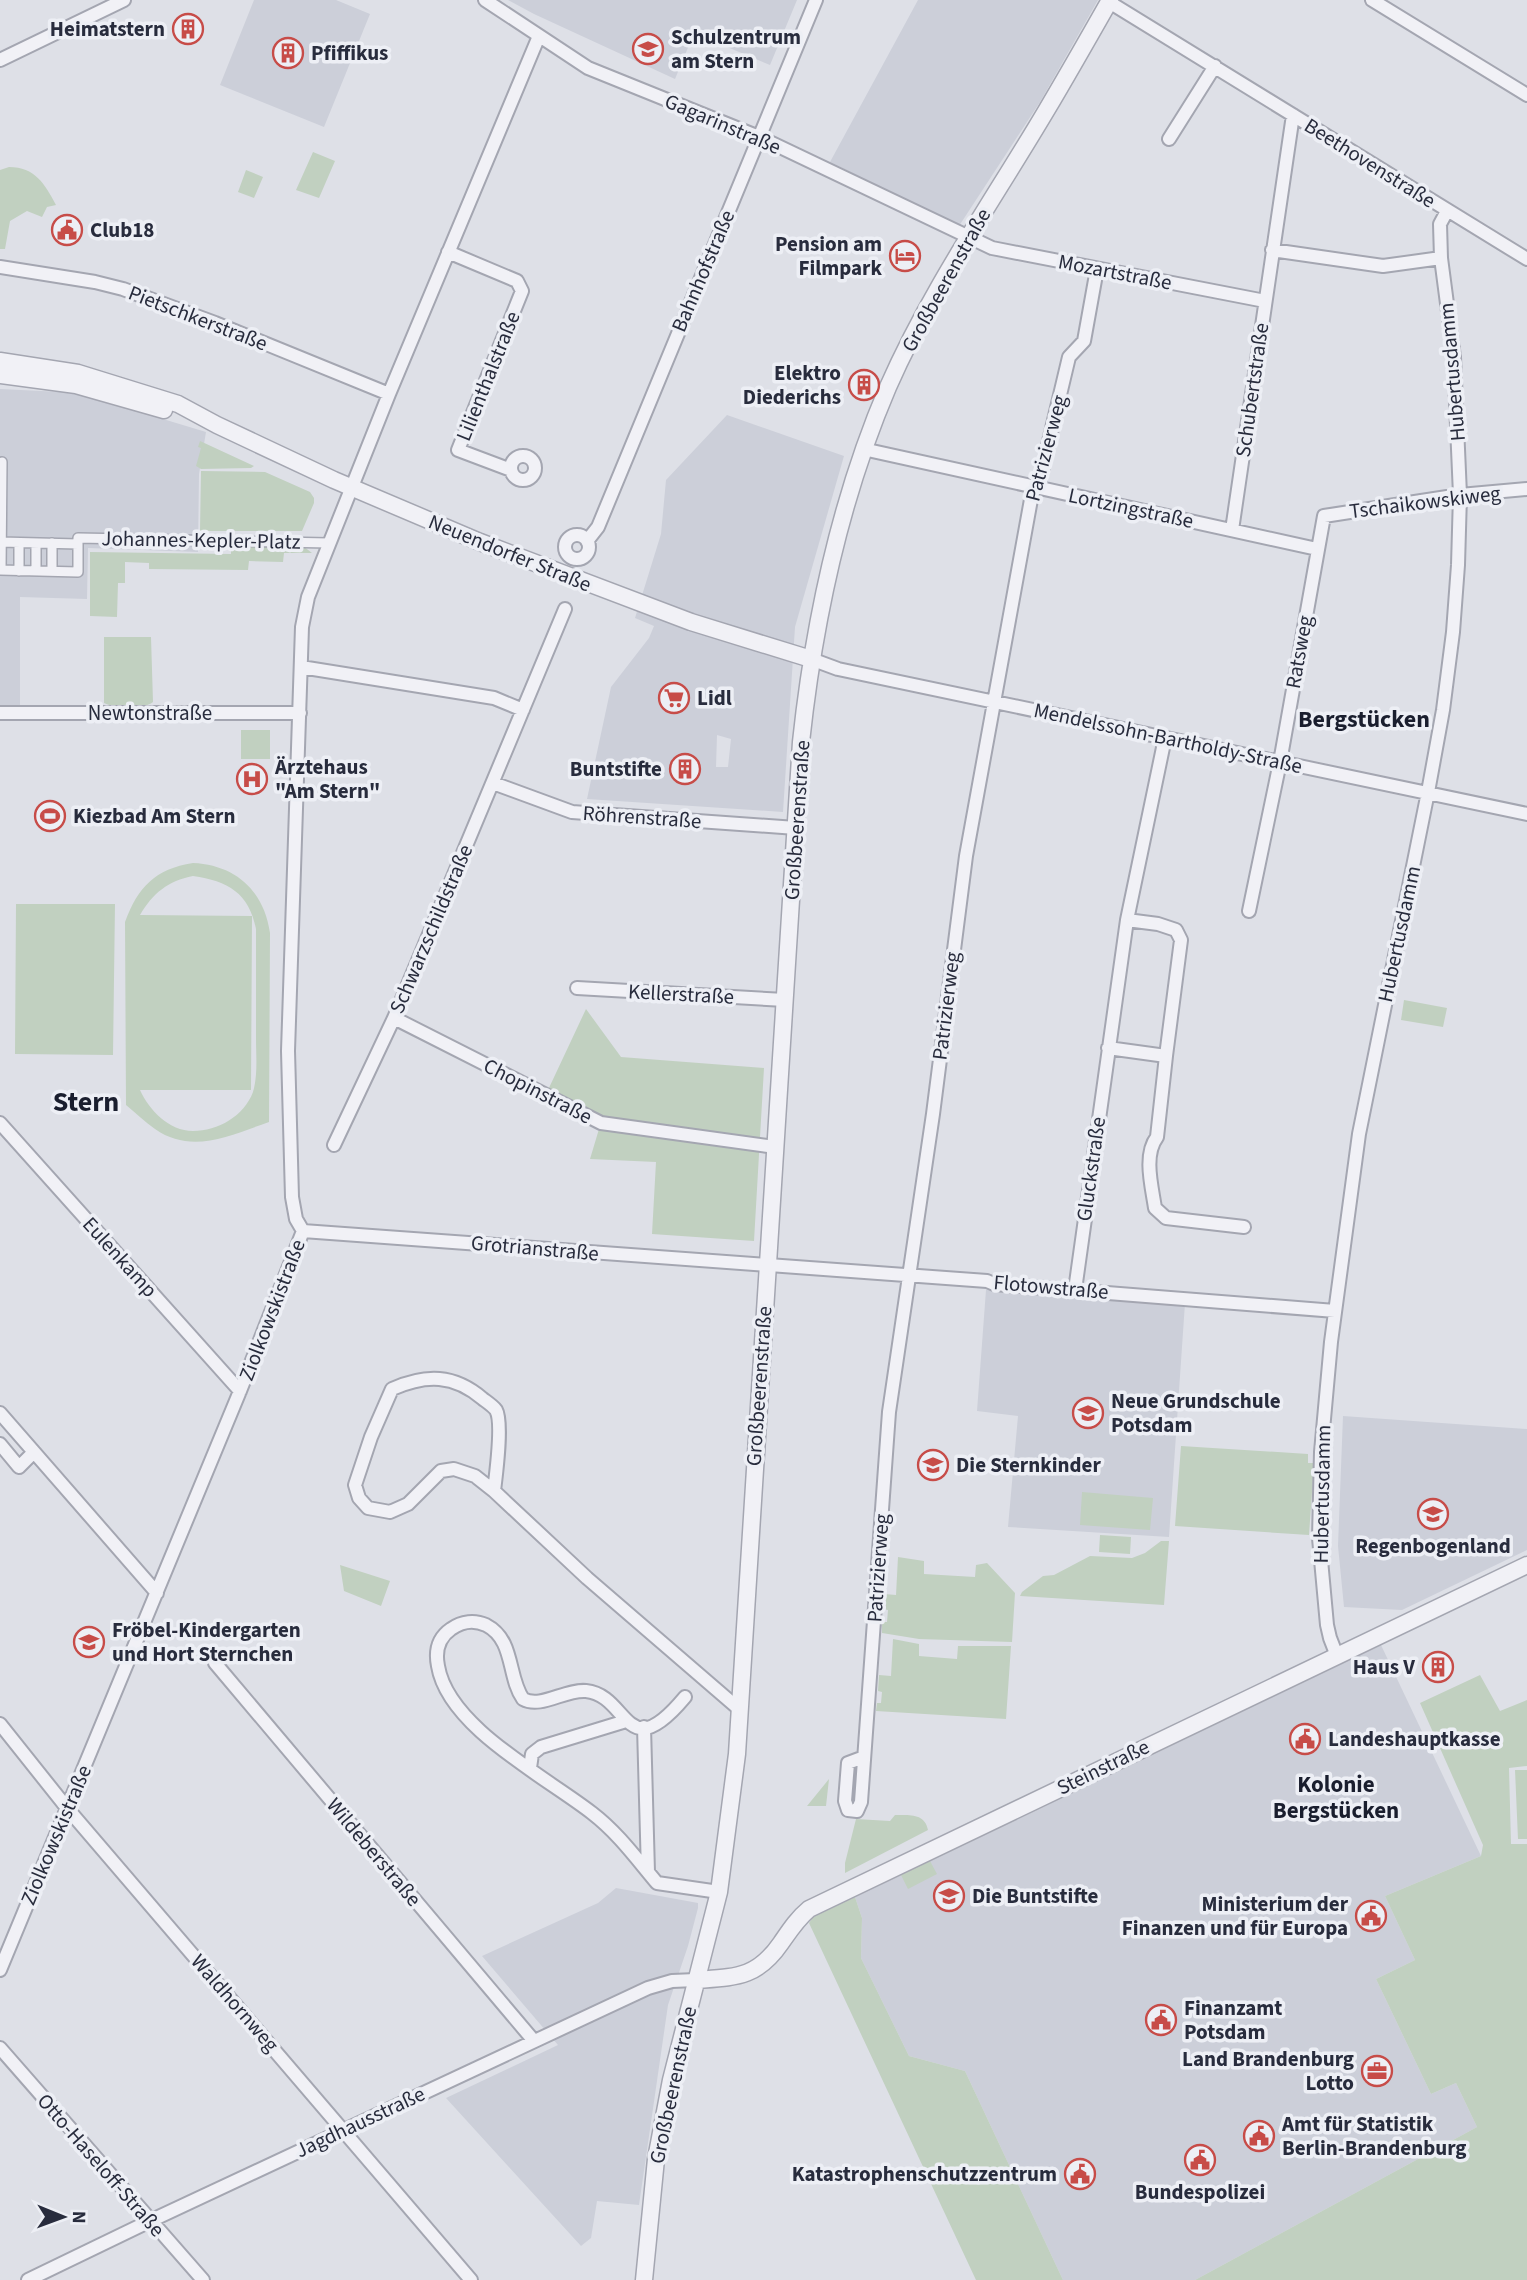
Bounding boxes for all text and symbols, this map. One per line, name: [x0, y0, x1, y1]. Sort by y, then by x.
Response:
building icon: Heimatstern: [171, 12, 205, 46]
place label: Heimatstern: [50, 14, 165, 44]
place label: Schulzentrum am Stern: [671, 22, 801, 76]
school or university icon: Schulzentrum am Stern: [631, 32, 665, 66]
building icon: Pfiffikus: [271, 36, 305, 70]
place label: Pfiffikus: [311, 38, 388, 68]
street label: Gagarinstraße: [660, 86, 786, 162]
street label: Beethovenstraße: [1299, 111, 1441, 215]
street label: Großbeerenstraße: [894, 203, 998, 357]
street label: Bahnhofstraße: [664, 205, 742, 337]
public building icon: Club18: [50, 213, 84, 247]
place label: Club18: [90, 215, 154, 245]
place label: Pension am Filmpark: [775, 229, 882, 283]
hotel icon: Pension am Filmpark: [888, 239, 922, 273]
street label: Mozartstraße: [1056, 246, 1174, 298]
street label: Pietschkerstraße: [124, 278, 272, 358]
street label: Hubertusdamm: [1431, 302, 1473, 442]
street label: Lilienthalstraße: [448, 307, 528, 445]
street label: Schubertstraße: [1228, 321, 1276, 459]
place label: Elektro Diederichs: [743, 358, 841, 412]
building icon: Elektro Diederichs: [847, 368, 881, 402]
street label: Patrizierweg: [1017, 391, 1075, 504]
street label: Tschaikowskiweg: [1348, 478, 1503, 526]
street label: Lortzingstraße: [1066, 480, 1196, 536]
street label: Neuendorfer Straße: [424, 507, 596, 599]
street label: Johannes-Kepler-Platz: [101, 523, 301, 557]
street label: Ratsweg: [1278, 613, 1320, 691]
supermarket icon: Lidl: [657, 681, 691, 715]
place label: Lidl: [697, 683, 732, 713]
street label: Mendelssohn-Bartholdy-Straße: [1031, 695, 1305, 781]
street label: Newtonstraße: [88, 698, 212, 728]
district label: Bergstücken: [1298, 702, 1430, 737]
street label: Großbeerenstraße: [776, 739, 818, 901]
place label: Ärztehaus "Am Stern": [274, 752, 380, 806]
building icon: Buntstifte: [668, 752, 702, 786]
place label: Buntstifte: [570, 754, 662, 784]
hospital icon: Ärztehaus "Am Stern": [235, 762, 269, 796]
street label: Röhrenstraße: [582, 798, 702, 836]
sports icon: Kiezbad Am Stern: [33, 799, 67, 833]
place label: Kiezbad Am Stern: [73, 801, 235, 831]
street label: Schwarzschildstraße: [382, 840, 480, 1018]
street label: Hubertusdamm: [1370, 863, 1428, 1005]
street label: Patrizierweg: [924, 950, 968, 1062]
street label: Kellerstraße: [627, 976, 735, 1012]
street label: Chopinstraße: [478, 1051, 598, 1131]
district label: Stern: [53, 1082, 119, 1122]
street label: Gluckstraße: [1069, 1115, 1113, 1223]
street label: Eulenkamp: [76, 1210, 164, 1304]
street label: Grotrianstraße: [470, 1227, 600, 1269]
street label: Ziolkowskistraße: [231, 1235, 313, 1385]
street label: Flotowstraße: [992, 1267, 1110, 1307]
street label: Großbeerenstraße: [738, 1305, 780, 1467]
place label: Neue Grundschule Potsdam: [1111, 1386, 1281, 1440]
school or university icon: Neue Grundschule Potsdam: [1071, 1396, 1105, 1430]
street label: Hubertusdamm: [1306, 1424, 1338, 1564]
school or university icon: Die Sternkinder: [916, 1448, 950, 1482]
place label: Die Sternkinder: [956, 1450, 1101, 1480]
school or university icon: Regenbogenland: [1416, 1497, 1450, 1531]
street label: Patrizierweg: [859, 1512, 897, 1623]
place label: Regenbogenland: [1355, 1531, 1511, 1561]
place label: Fröbel-Kindergarten und Hort Sternchen: [112, 1615, 301, 1669]
school or university icon: Fröbel-Kindergarten und Hort Sternchen: [72, 1625, 106, 1659]
building icon: Haus V: [1421, 1650, 1455, 1684]
place label: Haus V: [1353, 1652, 1415, 1682]
public building icon: Landeshauptkasse: [1288, 1722, 1322, 1756]
place label: Landeshauptkasse: [1328, 1724, 1501, 1754]
street label: Steinstraße: [1051, 1732, 1155, 1802]
street label: Ziolkowskistraße: [13, 1760, 99, 1910]
district label: Kolonie Bergstücken: [1273, 1768, 1399, 1827]
street label: Wildeberstraße: [320, 1791, 428, 1913]
school or university icon: Die Buntstifte: [932, 1879, 966, 1913]
place label: Die Buntstifte: [972, 1881, 1098, 1911]
place label: Ministerium der Finanzen und für Europa: [1122, 1889, 1349, 1943]
public building icon: Ministerium der Finanzen und für Europa: [1354, 1899, 1388, 1933]
street label: Waldhornweg: [184, 1947, 286, 2059]
place label: Finanzamt Potsdam: [1184, 1993, 1282, 2047]
street label: Großbeerenstraße: [642, 2003, 704, 2167]
public building icon: Finanzamt Potsdam: [1144, 2003, 1178, 2037]
place label: Land Brandenburg Lotto: [1182, 2044, 1354, 2098]
office icon: Land Brandenburg Lotto: [1360, 2054, 1394, 2088]
street label: Jagdhausstraße: [290, 2079, 430, 2165]
street label: Otto-Haseloff-Straße: [30, 2087, 172, 2243]
place label: Amt für Statistik Berlin-Brandenburg: [1281, 2109, 1467, 2163]
public building icon: Amt für Statistik Berlin-Brandenburg: [1242, 2119, 1276, 2153]
public building icon: Bundespolizei: [1183, 2143, 1217, 2177]
public building icon: Katastrophenschutzzentrum: [1063, 2157, 1097, 2191]
place label: Katastrophenschutzzentrum: [792, 2159, 1057, 2189]
place label: Bundespolizei: [1135, 2177, 1265, 2207]
north arrow: [28, 2182, 98, 2252]
text: N: [65, 2211, 92, 2224]

